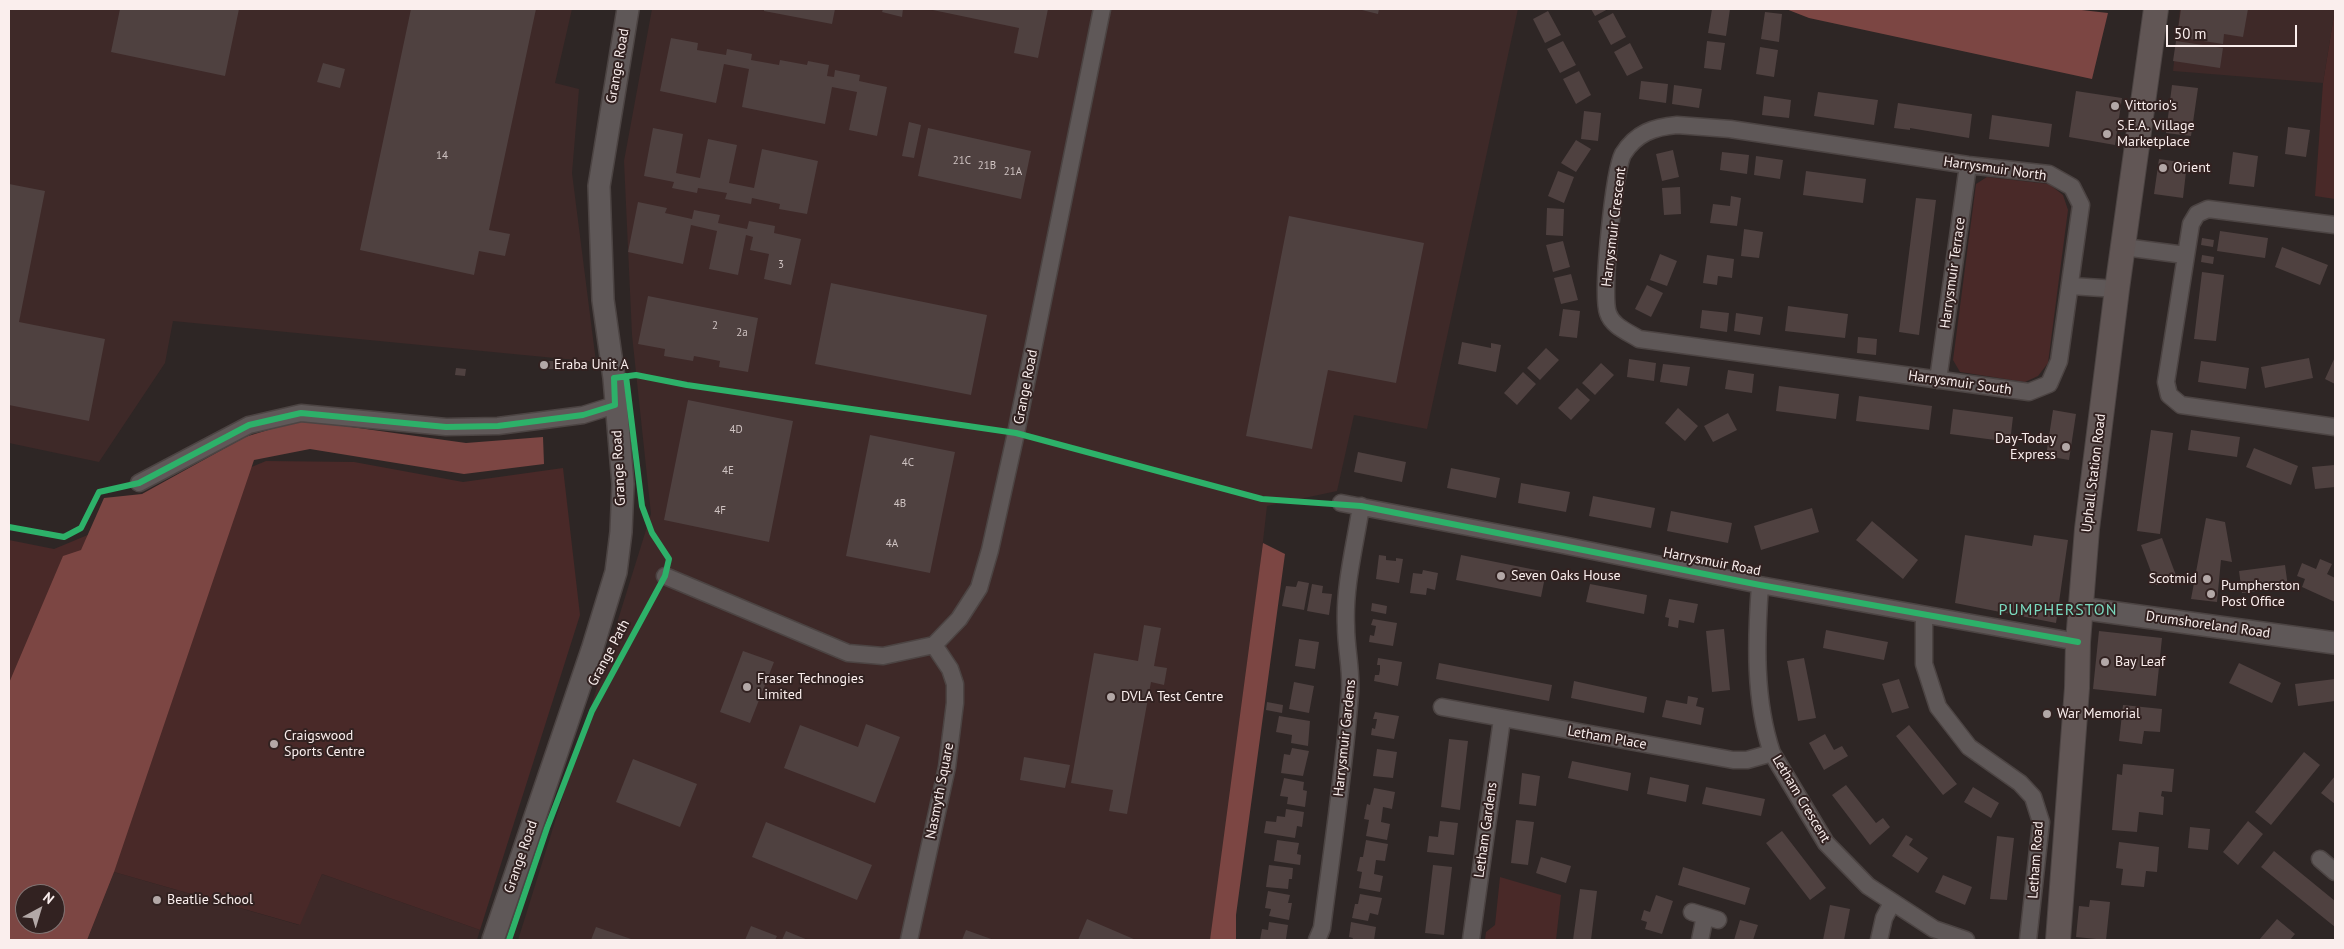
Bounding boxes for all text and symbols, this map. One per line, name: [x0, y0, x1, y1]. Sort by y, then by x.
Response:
scale bar: [2169, 15, 2300, 47]
text: 50 m: [2174, 24, 2207, 43]
street label: Grange Road: [603, 27, 633, 105]
place label: Vittorio's: [2125, 98, 2177, 114]
marker: Vittorio's: [2109, 100, 2121, 112]
place label: S.E.A. Village Marketplace: [2117, 118, 2195, 150]
marker: S.E.A. Village Marketplace: [2101, 128, 2113, 140]
house number: 14: [436, 149, 448, 163]
street label: Harrysmuir North: [1942, 153, 2048, 185]
house number: 21C: [953, 154, 971, 168]
house number: 21B: [978, 159, 996, 173]
place label: Orient: [2173, 160, 2211, 176]
marker: Orient: [2157, 162, 2169, 174]
house number: 21A: [1004, 165, 1022, 179]
street label: Harrysmuir Crescent: [1598, 166, 1630, 288]
street label: Harrysmuir Terrace: [1937, 216, 1969, 330]
house number: 3: [778, 258, 784, 272]
house number: 2: [712, 319, 718, 333]
house number: 2a: [736, 326, 748, 340]
street label: Grange Road: [1011, 348, 1041, 426]
place label: Eraba Unit A: [554, 357, 629, 373]
marker: Eraba Unit A: [538, 359, 550, 371]
street label: Harrysmuir South: [1907, 367, 2013, 399]
street label: Uphall Station Road: [2078, 413, 2110, 533]
house number: 4D: [729, 423, 743, 437]
street label: Grange Road: [609, 430, 629, 506]
place label: Day-Today Express: [1995, 431, 2056, 464]
marker: Day-Today Express: [2060, 441, 2072, 453]
house number: 4C: [902, 456, 914, 470]
house number: 4E: [722, 464, 734, 478]
house number: 4B: [894, 497, 906, 511]
house number: 4F: [714, 504, 726, 518]
house number: 4A: [886, 537, 898, 551]
street label: Harrysmuir Road: [1662, 544, 1762, 580]
place label: Seven Oaks House: [1511, 568, 1621, 584]
marker: Seven Oaks House: [1495, 570, 1507, 582]
place label: Scotmid: [2149, 571, 2197, 587]
marker: Scotmid: [2201, 573, 2213, 585]
place label: Pumpherston Post Office: [2221, 578, 2300, 610]
marker: Pumpherston Post Office: [2205, 588, 2217, 600]
district label: PUMPHERSTON: [1997, 600, 2119, 620]
street label: Drumshoreland Road: [2145, 608, 2271, 642]
street label: Grange Path: [584, 617, 634, 689]
place label: Bay Leaf: [2115, 654, 2165, 670]
marker: Bay Leaf: [2099, 656, 2111, 668]
place label: Fraser Technogies Limited: [757, 671, 864, 704]
street label: Harrysmuir Gardens: [1330, 678, 1360, 798]
marker: Fraser Technogies Limited: [741, 681, 753, 693]
place label: DVLA Test Centre: [1121, 689, 1223, 705]
marker: DVLA Test Centre: [1105, 691, 1117, 703]
place label: War Memorial: [2057, 706, 2140, 722]
marker: War Memorial: [2041, 708, 2053, 720]
street label: Letham Place: [1566, 723, 1648, 753]
place label: Craigswood Sports Centre: [284, 728, 365, 760]
marker: Craigswood Sports Centre: [268, 738, 280, 750]
street label: Nasmyth Square: [922, 741, 958, 841]
street label: Letham Crescent: [1768, 752, 1834, 846]
street label: Letham Gardens: [1471, 781, 1501, 879]
street label: Grange Road: [501, 818, 541, 896]
street label: Letham Road: [2025, 821, 2047, 899]
north arrow: [15, 884, 65, 934]
text: N: [40, 888, 58, 908]
place label: Beatlie School: [167, 892, 253, 908]
marker: Beatlie School: [151, 894, 163, 906]

